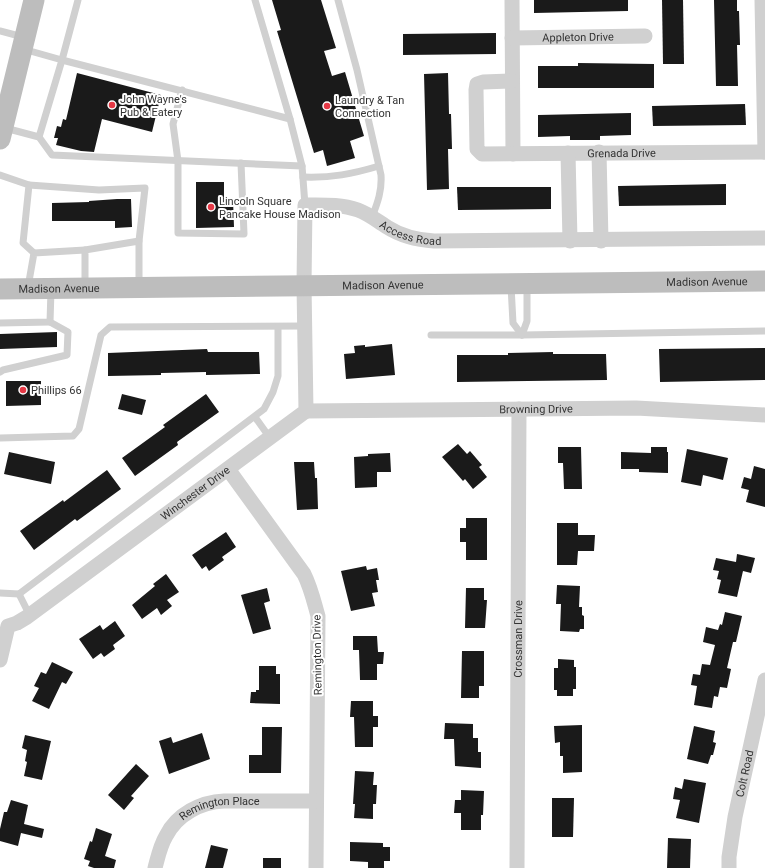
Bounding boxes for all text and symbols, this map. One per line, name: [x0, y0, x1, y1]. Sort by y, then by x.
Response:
street label: Appleton Drive: [542, 30, 614, 45]
place label: John Wayne's Pub & Eatery: [120, 93, 187, 119]
place label: Laundry & Tan Connection: [335, 94, 404, 120]
marker: John Wayne's Pub & Eatery: [107, 100, 117, 110]
marker: Laundry & Tan Connection: [322, 101, 332, 111]
street label: Grenada Drive: [587, 147, 656, 160]
place label: Lincoln Square Pancake House Madison: [219, 195, 341, 221]
marker: Lincoln Square Pancake House Madison: [206, 202, 216, 212]
street label: Access Road: [377, 218, 441, 248]
street label: Madison Avenue: [666, 275, 748, 289]
street label: Madison Avenue: [342, 279, 424, 292]
street label: Madison Avenue: [18, 282, 100, 296]
place label: Phillips 66: [31, 384, 82, 397]
marker: Phillips 66: [18, 385, 28, 395]
street label: Browning Drive: [499, 403, 573, 416]
street label: Winchester Drive: [158, 463, 233, 523]
street label: Crossman Drive: [512, 600, 525, 678]
street label: Remington Drive: [310, 614, 325, 695]
street label: Colt Road: [734, 749, 756, 798]
street label: Remington Place: [177, 795, 260, 823]

